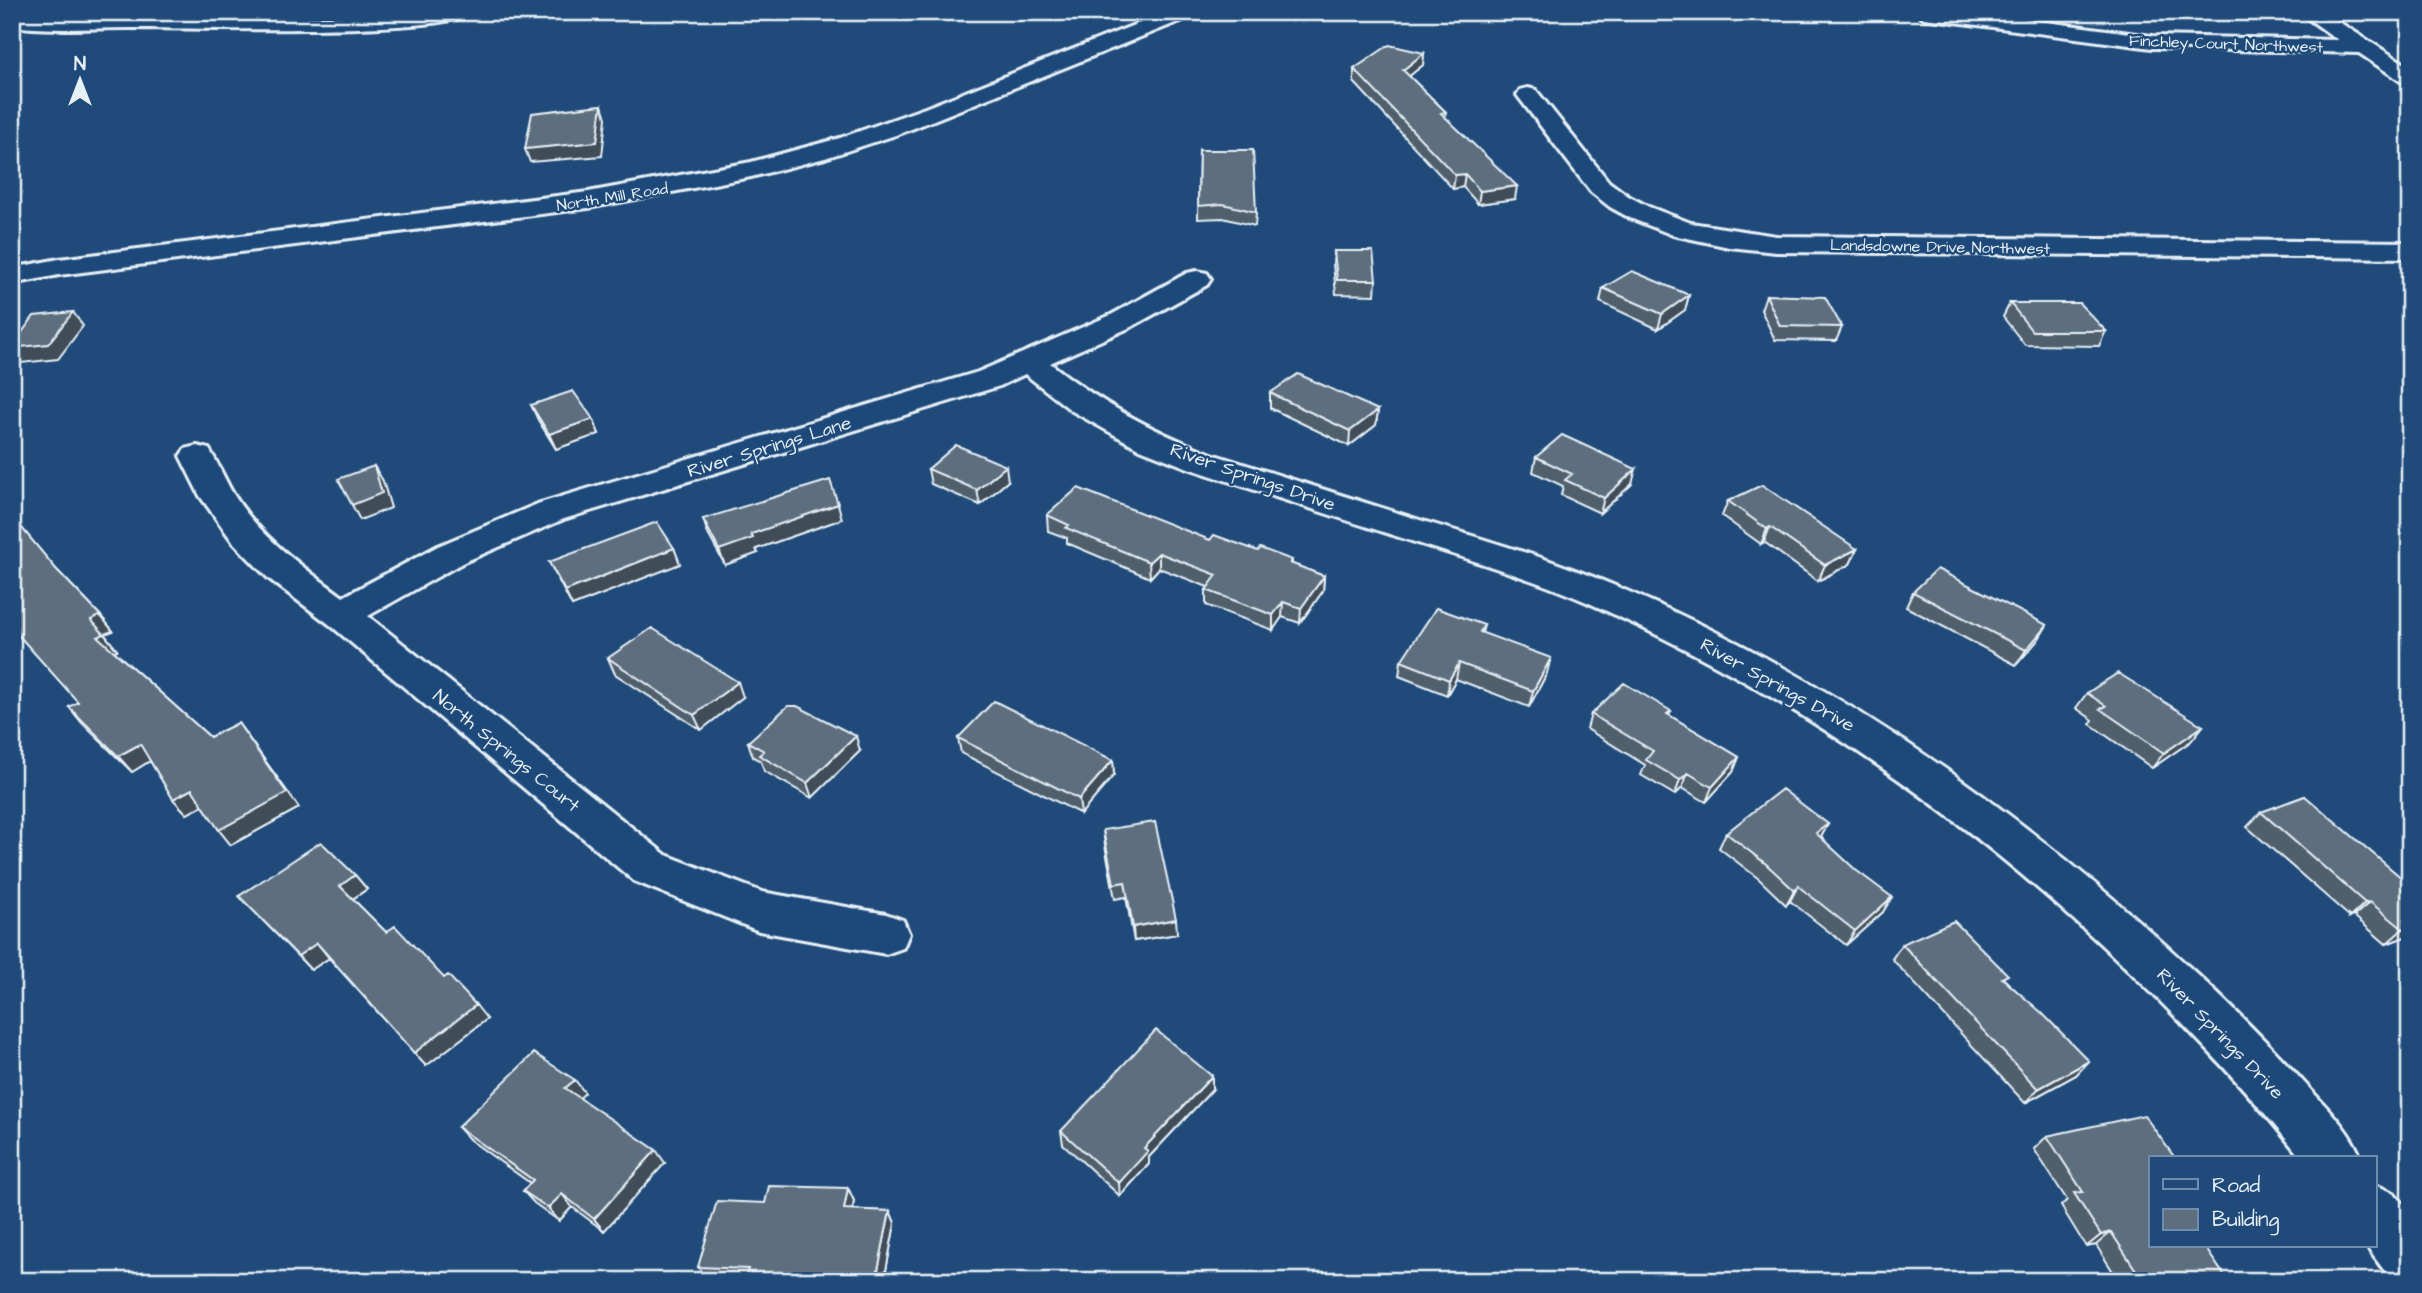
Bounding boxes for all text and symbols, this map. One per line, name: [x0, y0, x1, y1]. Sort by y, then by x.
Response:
street label: Finchley Court Northwest: [2128, 30, 2324, 59]
north arrow: [46, 46, 116, 116]
text: N: [74, 51, 86, 78]
street label: North Mill Road: [555, 177, 669, 217]
street label: Landsdowne Drive Northwest: [1830, 234, 2051, 260]
street label: River Springs Lane: [684, 410, 855, 486]
street label: River Springs Drive: [1166, 436, 1339, 519]
street label: River Springs Drive: [1695, 632, 1859, 740]
street label: North Springs Court: [426, 683, 586, 820]
street label: River Springs Drive: [2149, 962, 2290, 1106]
legend: [2149, 1156, 2376, 1248]
text: Road: [2212, 1171, 2260, 1200]
text: Building: [2212, 1205, 2280, 1236]

